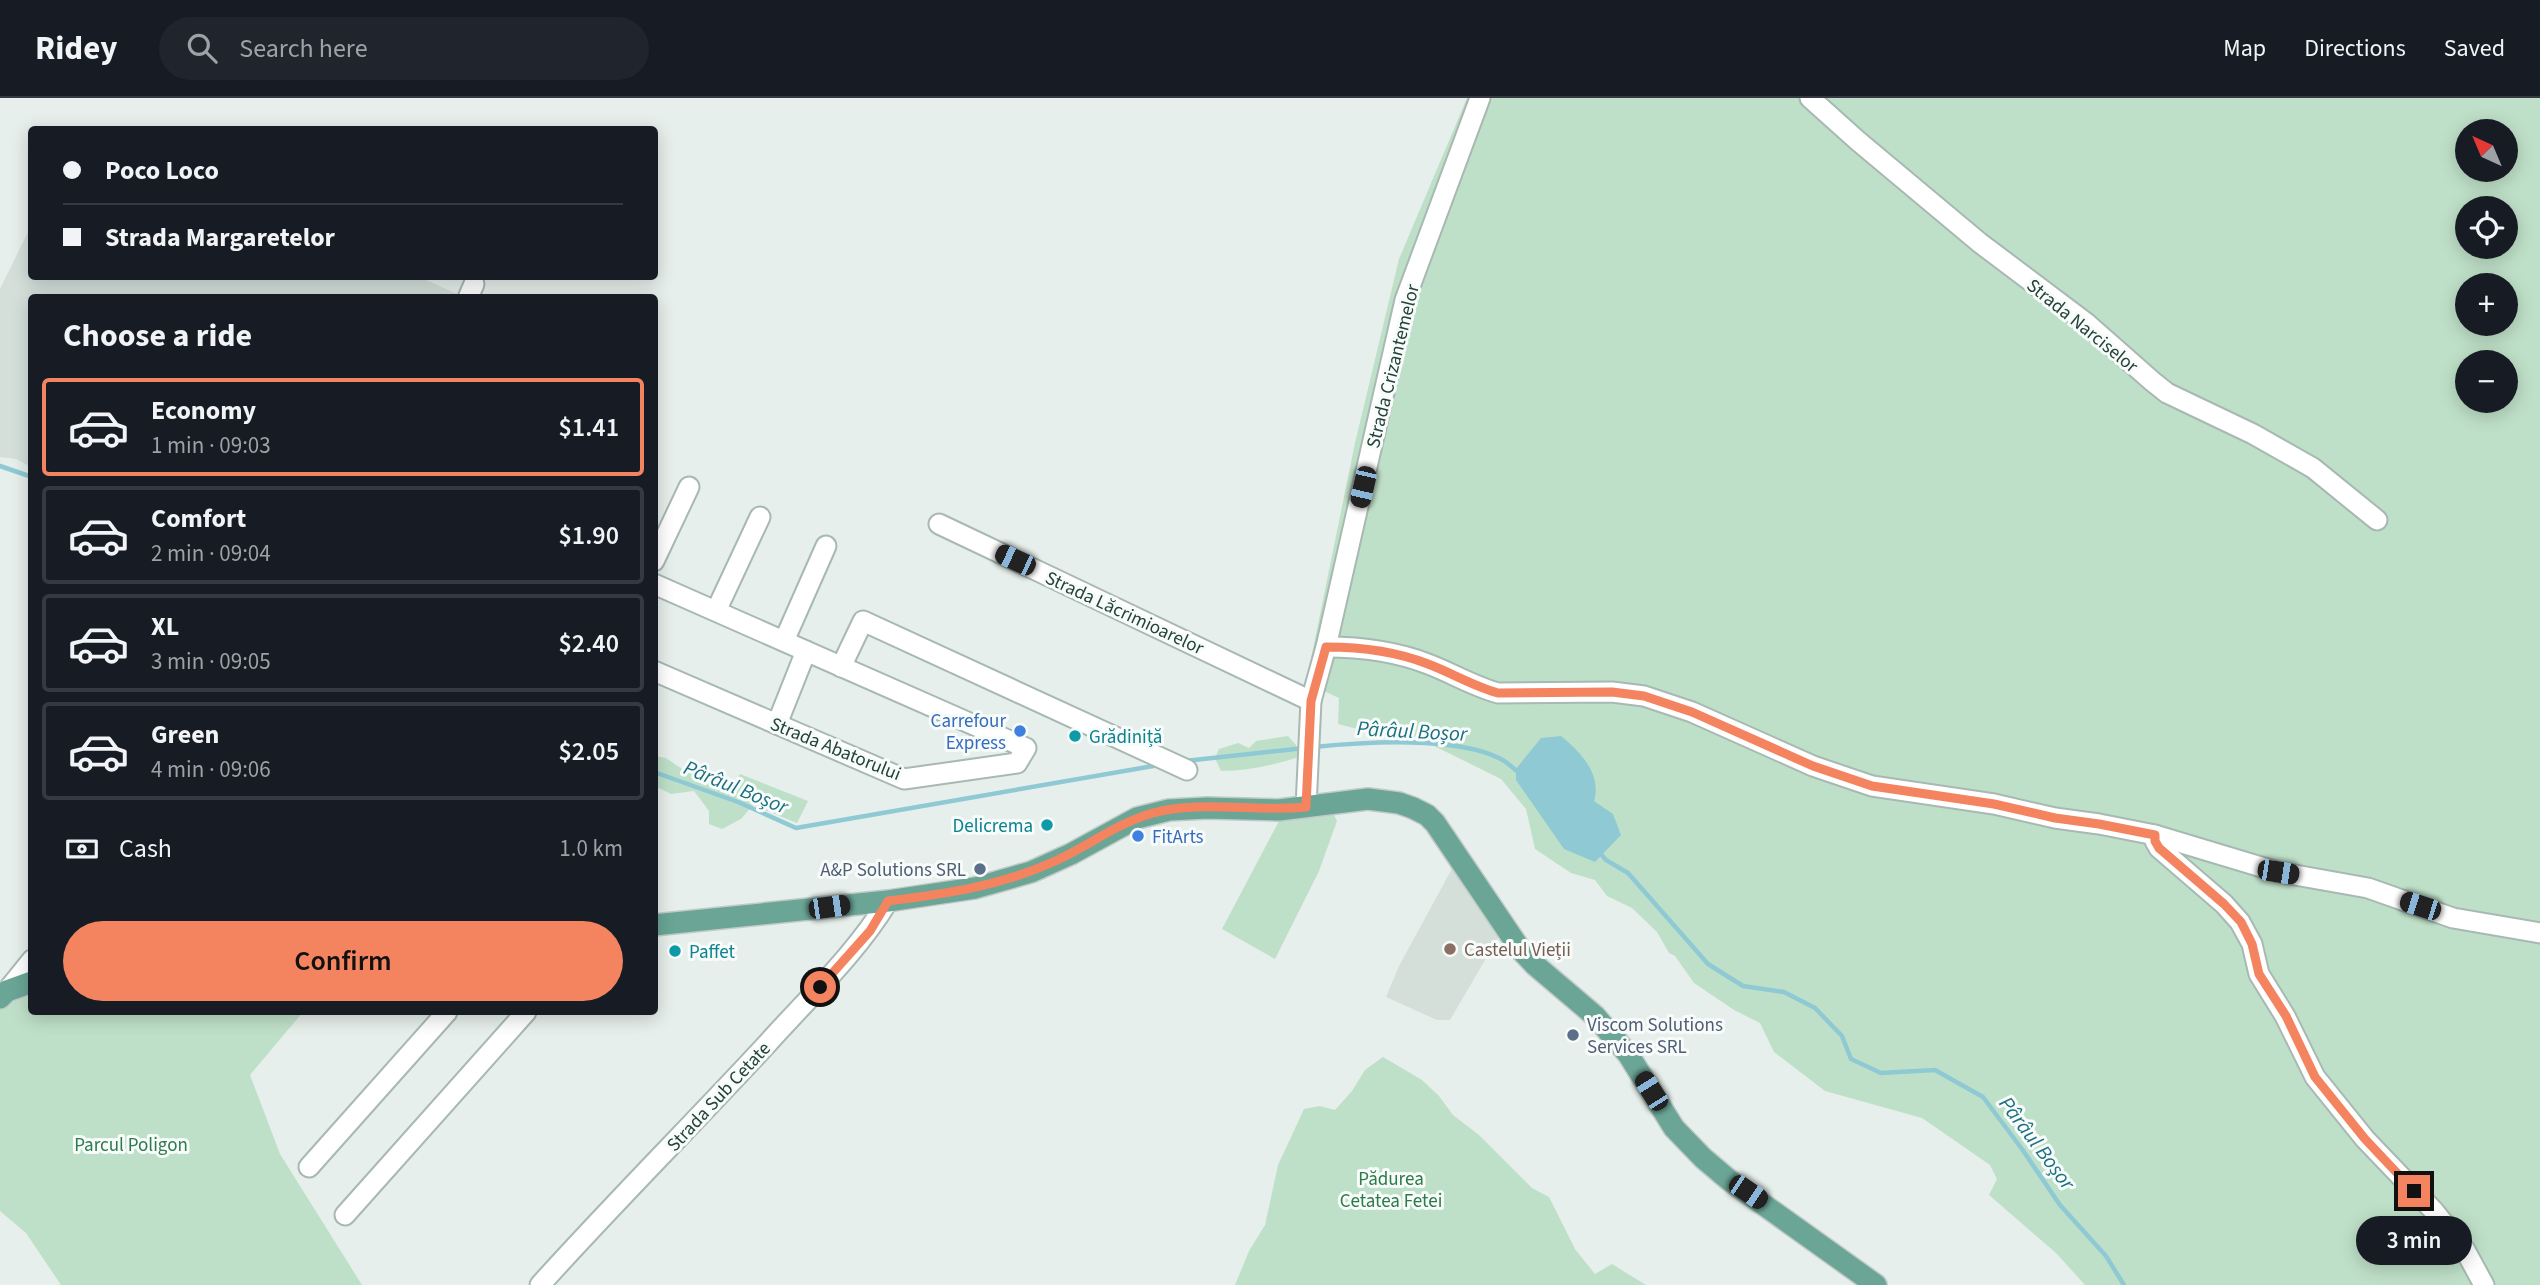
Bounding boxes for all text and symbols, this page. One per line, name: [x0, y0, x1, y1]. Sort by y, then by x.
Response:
search box: [159, 17, 649, 80]
text: Ridey: [35, 25, 117, 72]
icon: search: [183, 29, 221, 67]
text: Search here: [239, 30, 368, 67]
text: Map: [2223, 31, 2266, 66]
text: Directions: [2304, 31, 2406, 66]
text: Saved: [2444, 31, 2505, 66]
north arrow: [2455, 119, 2518, 182]
map controls: [2455, 119, 2518, 413]
text: Poco Loco: [105, 152, 219, 189]
button: locate: [2455, 196, 2518, 259]
text: Strada Margaretelor: [105, 219, 335, 256]
street label: Strada Narciselor: [2021, 273, 2144, 380]
button: +: [2455, 273, 2518, 336]
street label: Strada Crizantemelor: [1360, 281, 1427, 451]
text: Choose a ride: [63, 313, 252, 359]
button: −: [2455, 350, 2518, 413]
text: Economy: [151, 392, 256, 429]
icon: car: [67, 396, 130, 459]
text: $1.41: [558, 409, 619, 446]
text: 1 min · 09:03: [151, 429, 271, 462]
car: [1349, 464, 1378, 510]
text: Comfort: [151, 500, 246, 537]
icon: car: [67, 504, 130, 567]
text: $1.90: [558, 517, 619, 554]
text: 2 min · 09:04: [151, 537, 271, 570]
car: [992, 542, 1039, 578]
street label: Strada Lăcrimioarelor: [1041, 565, 1208, 662]
text: XL: [151, 608, 179, 645]
icon: car: [67, 612, 130, 675]
text: $2.40: [558, 625, 619, 662]
text: 3 min · 09:05: [151, 645, 271, 678]
place label: Carrefour Express: [931, 708, 1006, 757]
street label: Strada Abatorului: [766, 711, 905, 788]
water label: Pârâul Boșor: [1356, 713, 1469, 749]
text: Green: [151, 716, 219, 753]
icon: car: [67, 720, 130, 783]
marker: Carrefour Express: [1012, 723, 1028, 739]
place label: Grădiniță: [1089, 724, 1162, 751]
marker: Grădiniță: [1067, 728, 1083, 744]
text: $2.05: [558, 733, 619, 770]
water label: Pârâul Boșor: [679, 752, 793, 822]
text: 4 min · 09:06: [151, 753, 271, 786]
place label: Delicrema: [953, 813, 1033, 840]
marker: Delicrema: [1039, 817, 1055, 833]
place label: FitArts: [1152, 824, 1204, 851]
marker: FitArts: [1130, 828, 1146, 844]
icon: cash: [63, 830, 101, 868]
text: Cash: [119, 830, 172, 867]
text: 1.0 km: [559, 832, 623, 865]
place label: A&P Solutions SRL: [820, 857, 966, 884]
car: [2256, 858, 2301, 886]
marker: A&P Solutions SRL: [972, 861, 988, 877]
car: [2397, 890, 2444, 922]
car: [807, 894, 852, 920]
button: Confirm: [63, 921, 623, 1001]
place label: Castelul Vieții: [1464, 937, 1571, 964]
place label: Paffet: [689, 939, 736, 966]
marker: Castelul Vieții: [1442, 941, 1458, 957]
marker: Paffet: [667, 943, 683, 959]
route start: [804, 971, 836, 1003]
place label: Viscom Solutions Services SRL: [1587, 1012, 1723, 1061]
marker: Viscom Solutions Services SRL: [1565, 1027, 1581, 1043]
street label: Strada Sub Cetate: [661, 1036, 777, 1158]
car: [1631, 1068, 1672, 1114]
water label: Pârâul Boșor: [1992, 1090, 2083, 1197]
park label: Parcul Poligon: [74, 1132, 188, 1159]
park label: Pădurea Cetatea Fetei: [1340, 1166, 1442, 1215]
car: [1725, 1172, 1772, 1212]
route end: [2398, 1175, 2430, 1207]
callout: 3 min: [2356, 1216, 2472, 1264]
text: 3 min: [2387, 1224, 2441, 1257]

